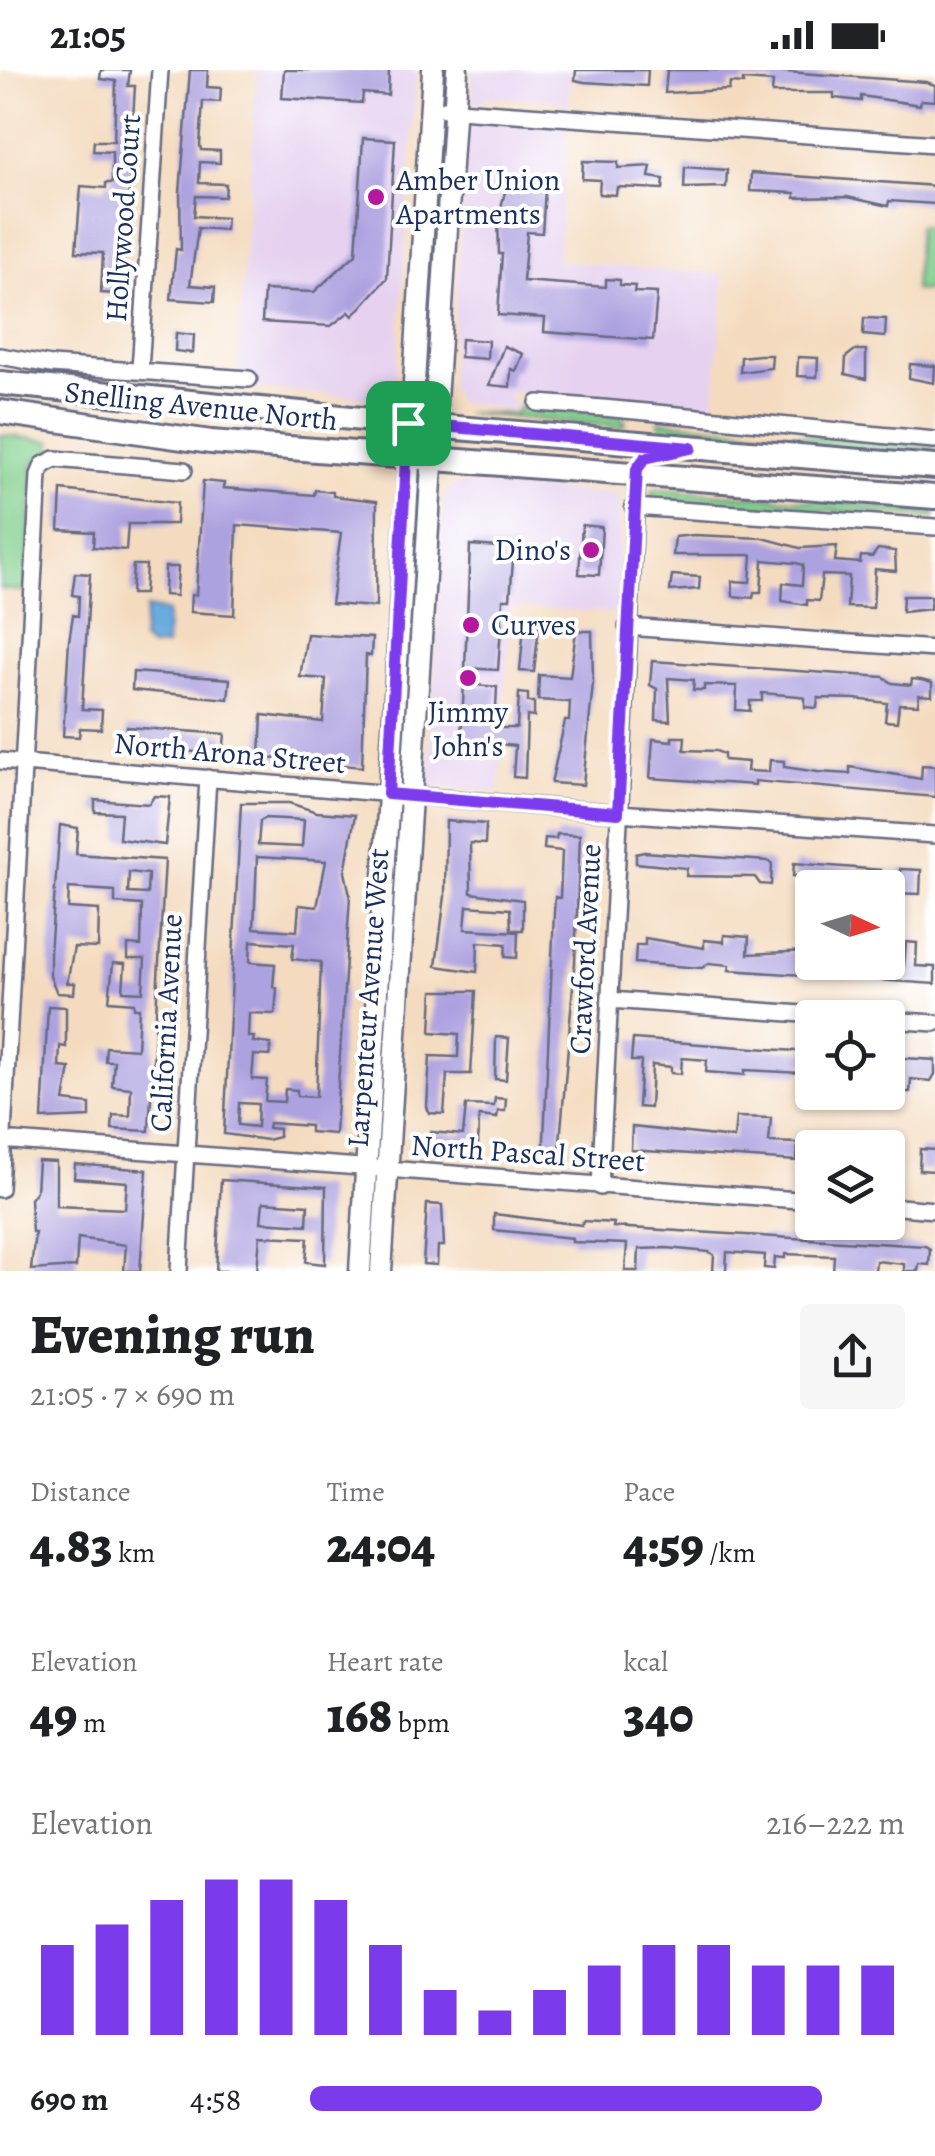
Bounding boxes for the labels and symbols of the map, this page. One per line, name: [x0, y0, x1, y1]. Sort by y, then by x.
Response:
street label: Hollywood Court: [96, 113, 150, 323]
place label: Amber Union Apartments: [395, 160, 560, 234]
marker: Amber Union Apartments: [365, 186, 387, 208]
street label: Snelling Avenue North: [62, 372, 340, 440]
pin: [366, 381, 451, 466]
place label: Dino's: [495, 530, 571, 570]
marker: Dino's: [580, 539, 602, 561]
place label: Curves: [491, 605, 576, 645]
marker: Curves: [460, 614, 482, 636]
marker: Jimmy John's: [457, 667, 479, 689]
place label: Jimmy John's: [428, 692, 509, 766]
street label: North Arona Street: [112, 723, 348, 783]
street label: Crawford Avenue: [560, 843, 610, 1055]
street label: Larpenteur Avenue West: [338, 847, 398, 1149]
north arrow: [795, 870, 905, 980]
street label: California Avenue: [140, 913, 192, 1133]
street label: North Pascal Street: [410, 1125, 647, 1181]

